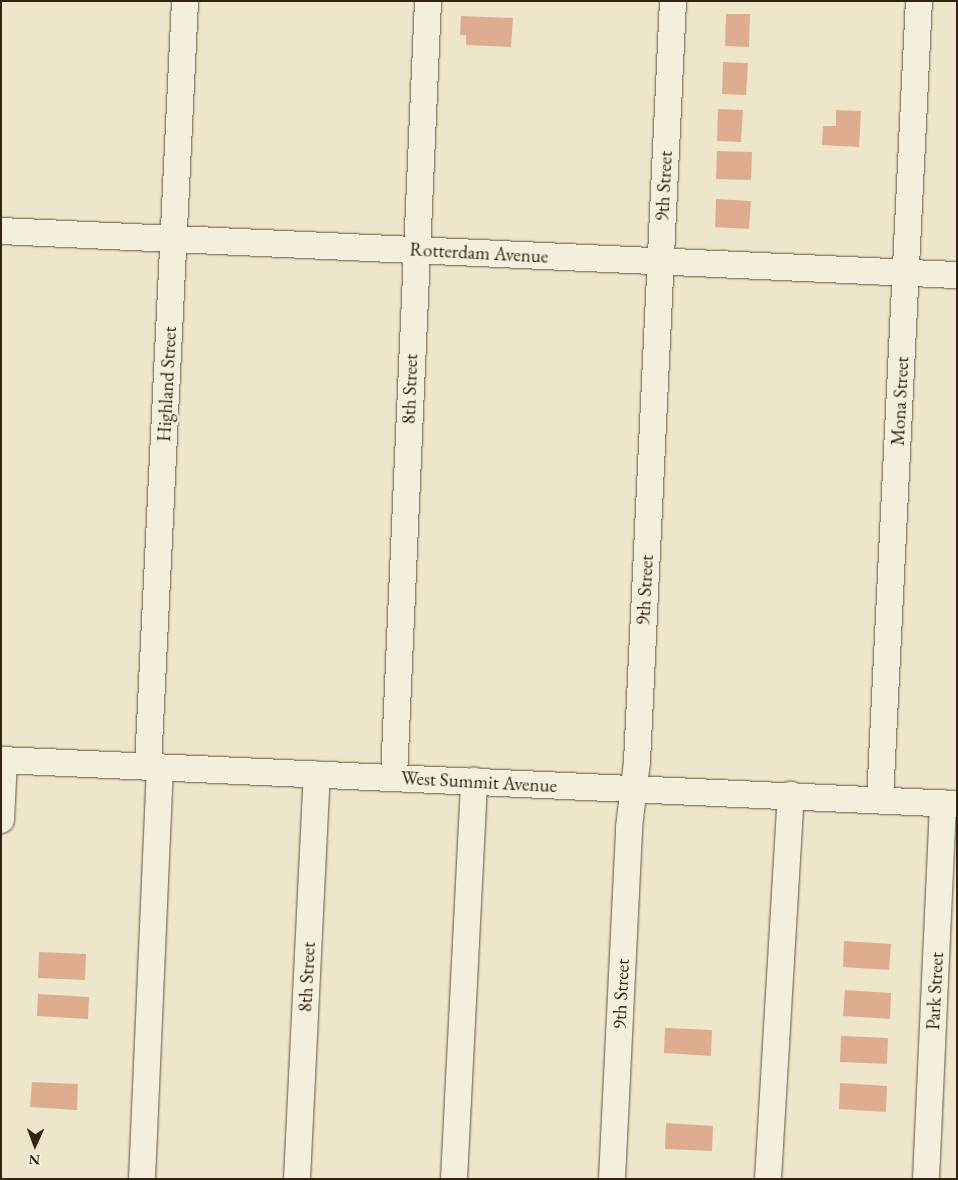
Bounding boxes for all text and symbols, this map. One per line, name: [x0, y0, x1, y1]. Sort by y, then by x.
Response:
street label: 9th Street: [651, 150, 677, 222]
street label: Rotterdam Avenue: [409, 238, 549, 268]
street label: Highland Street: [153, 326, 181, 442]
street label: 8th Street: [397, 353, 423, 425]
street label: Mona Street: [886, 356, 914, 446]
street label: 9th Street: [632, 554, 658, 626]
street label: West Summit Avenue: [400, 767, 558, 797]
street label: 8th Street: [294, 941, 320, 1013]
street label: Park Street: [922, 951, 948, 1031]
street label: 9th Street: [608, 958, 634, 1030]
north arrow: [10, 1120, 60, 1170]
text: N: [29, 1151, 40, 1169]

